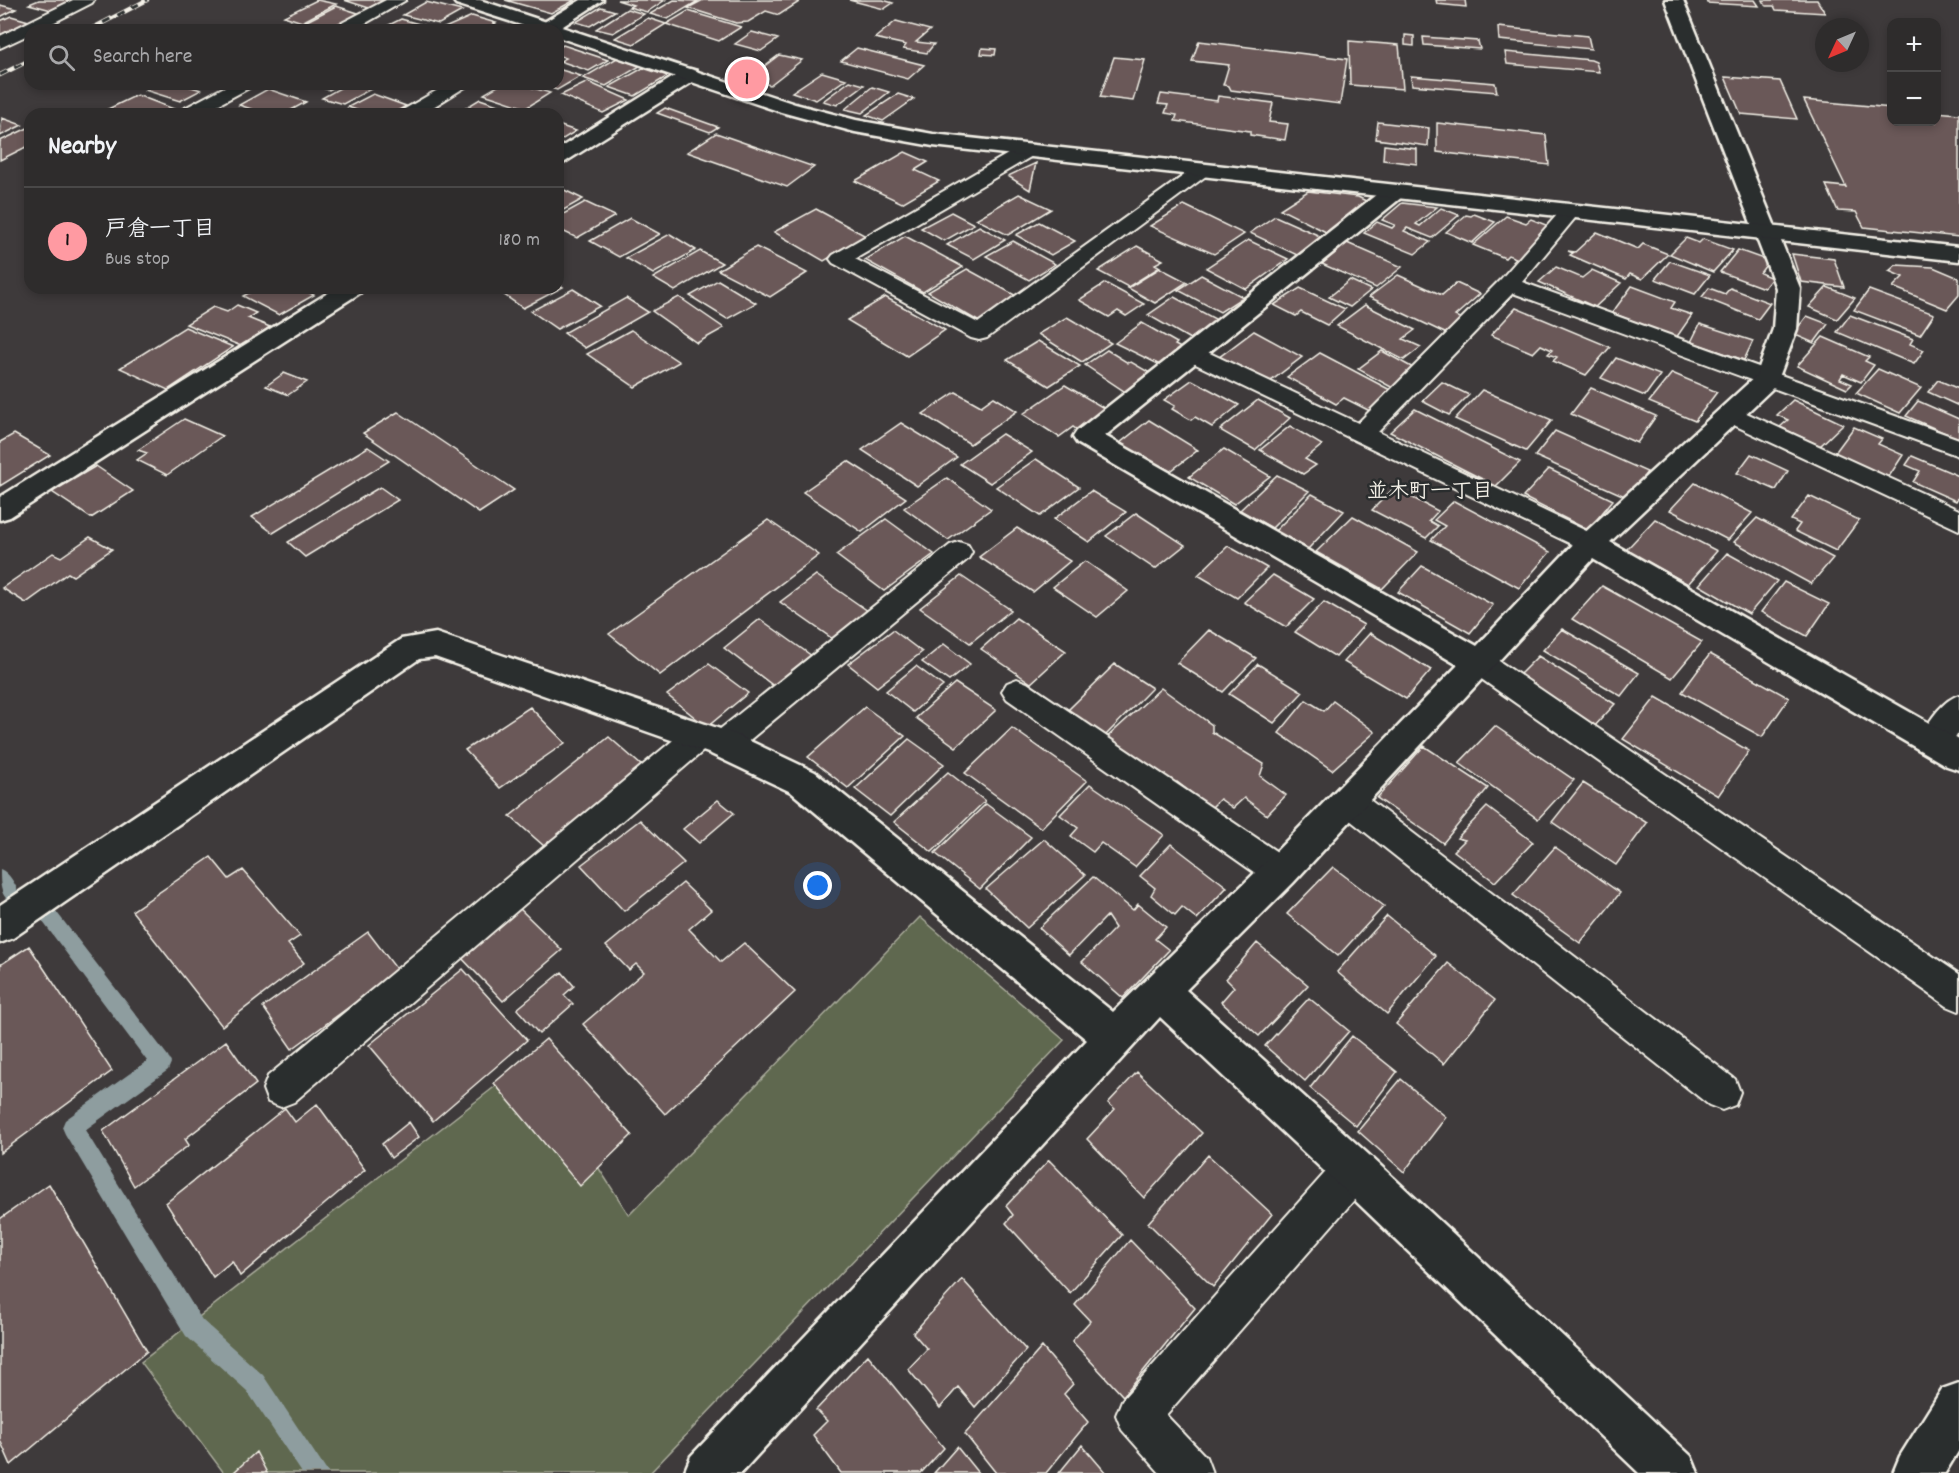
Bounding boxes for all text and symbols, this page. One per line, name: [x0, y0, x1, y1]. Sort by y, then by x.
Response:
north arrow: [1815, 18, 1869, 72]
map controls: [1887, 18, 1941, 126]
button: +: [1887, 18, 1941, 72]
search box: [24, 24, 564, 90]
icon: search: [45, 41, 78, 74]
text: Search here: [93, 42, 192, 73]
pin: 1: [728, 56, 766, 101]
button: −: [1887, 72, 1941, 126]
text: Nearby: [48, 129, 116, 166]
text: 戸倉一丁目: [105, 215, 215, 246]
text: 1: [65, 227, 70, 255]
text: 180 m: [498, 227, 540, 255]
text: Bus stop: [105, 246, 170, 274]
district label: 並木町一丁目: [1367, 478, 1493, 508]
your location: [803, 871, 832, 900]

